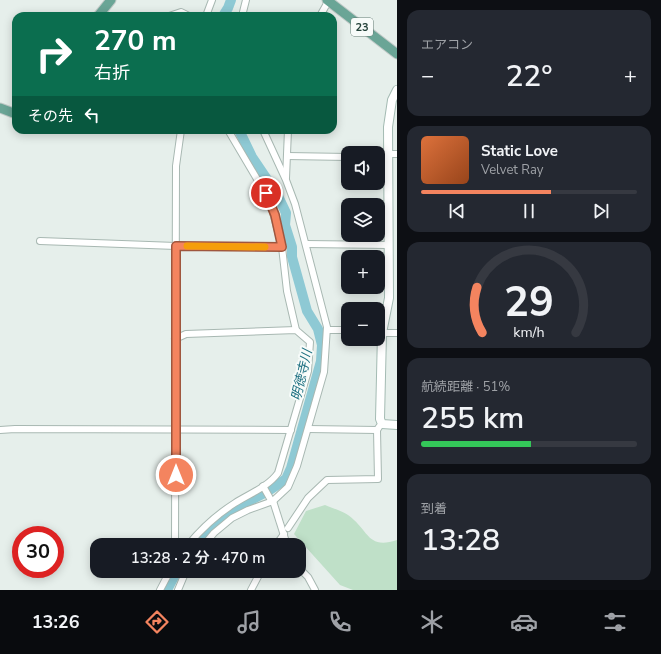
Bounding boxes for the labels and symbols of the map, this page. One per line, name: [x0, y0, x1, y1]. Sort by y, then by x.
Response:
road number: 23: [351, 18, 373, 36]
pin: [249, 176, 283, 210]
water label: 明徳寺川: [287, 346, 317, 402]
position arrow: [155, 454, 197, 496]
speed limit sign: 30: [12, 526, 64, 578]

